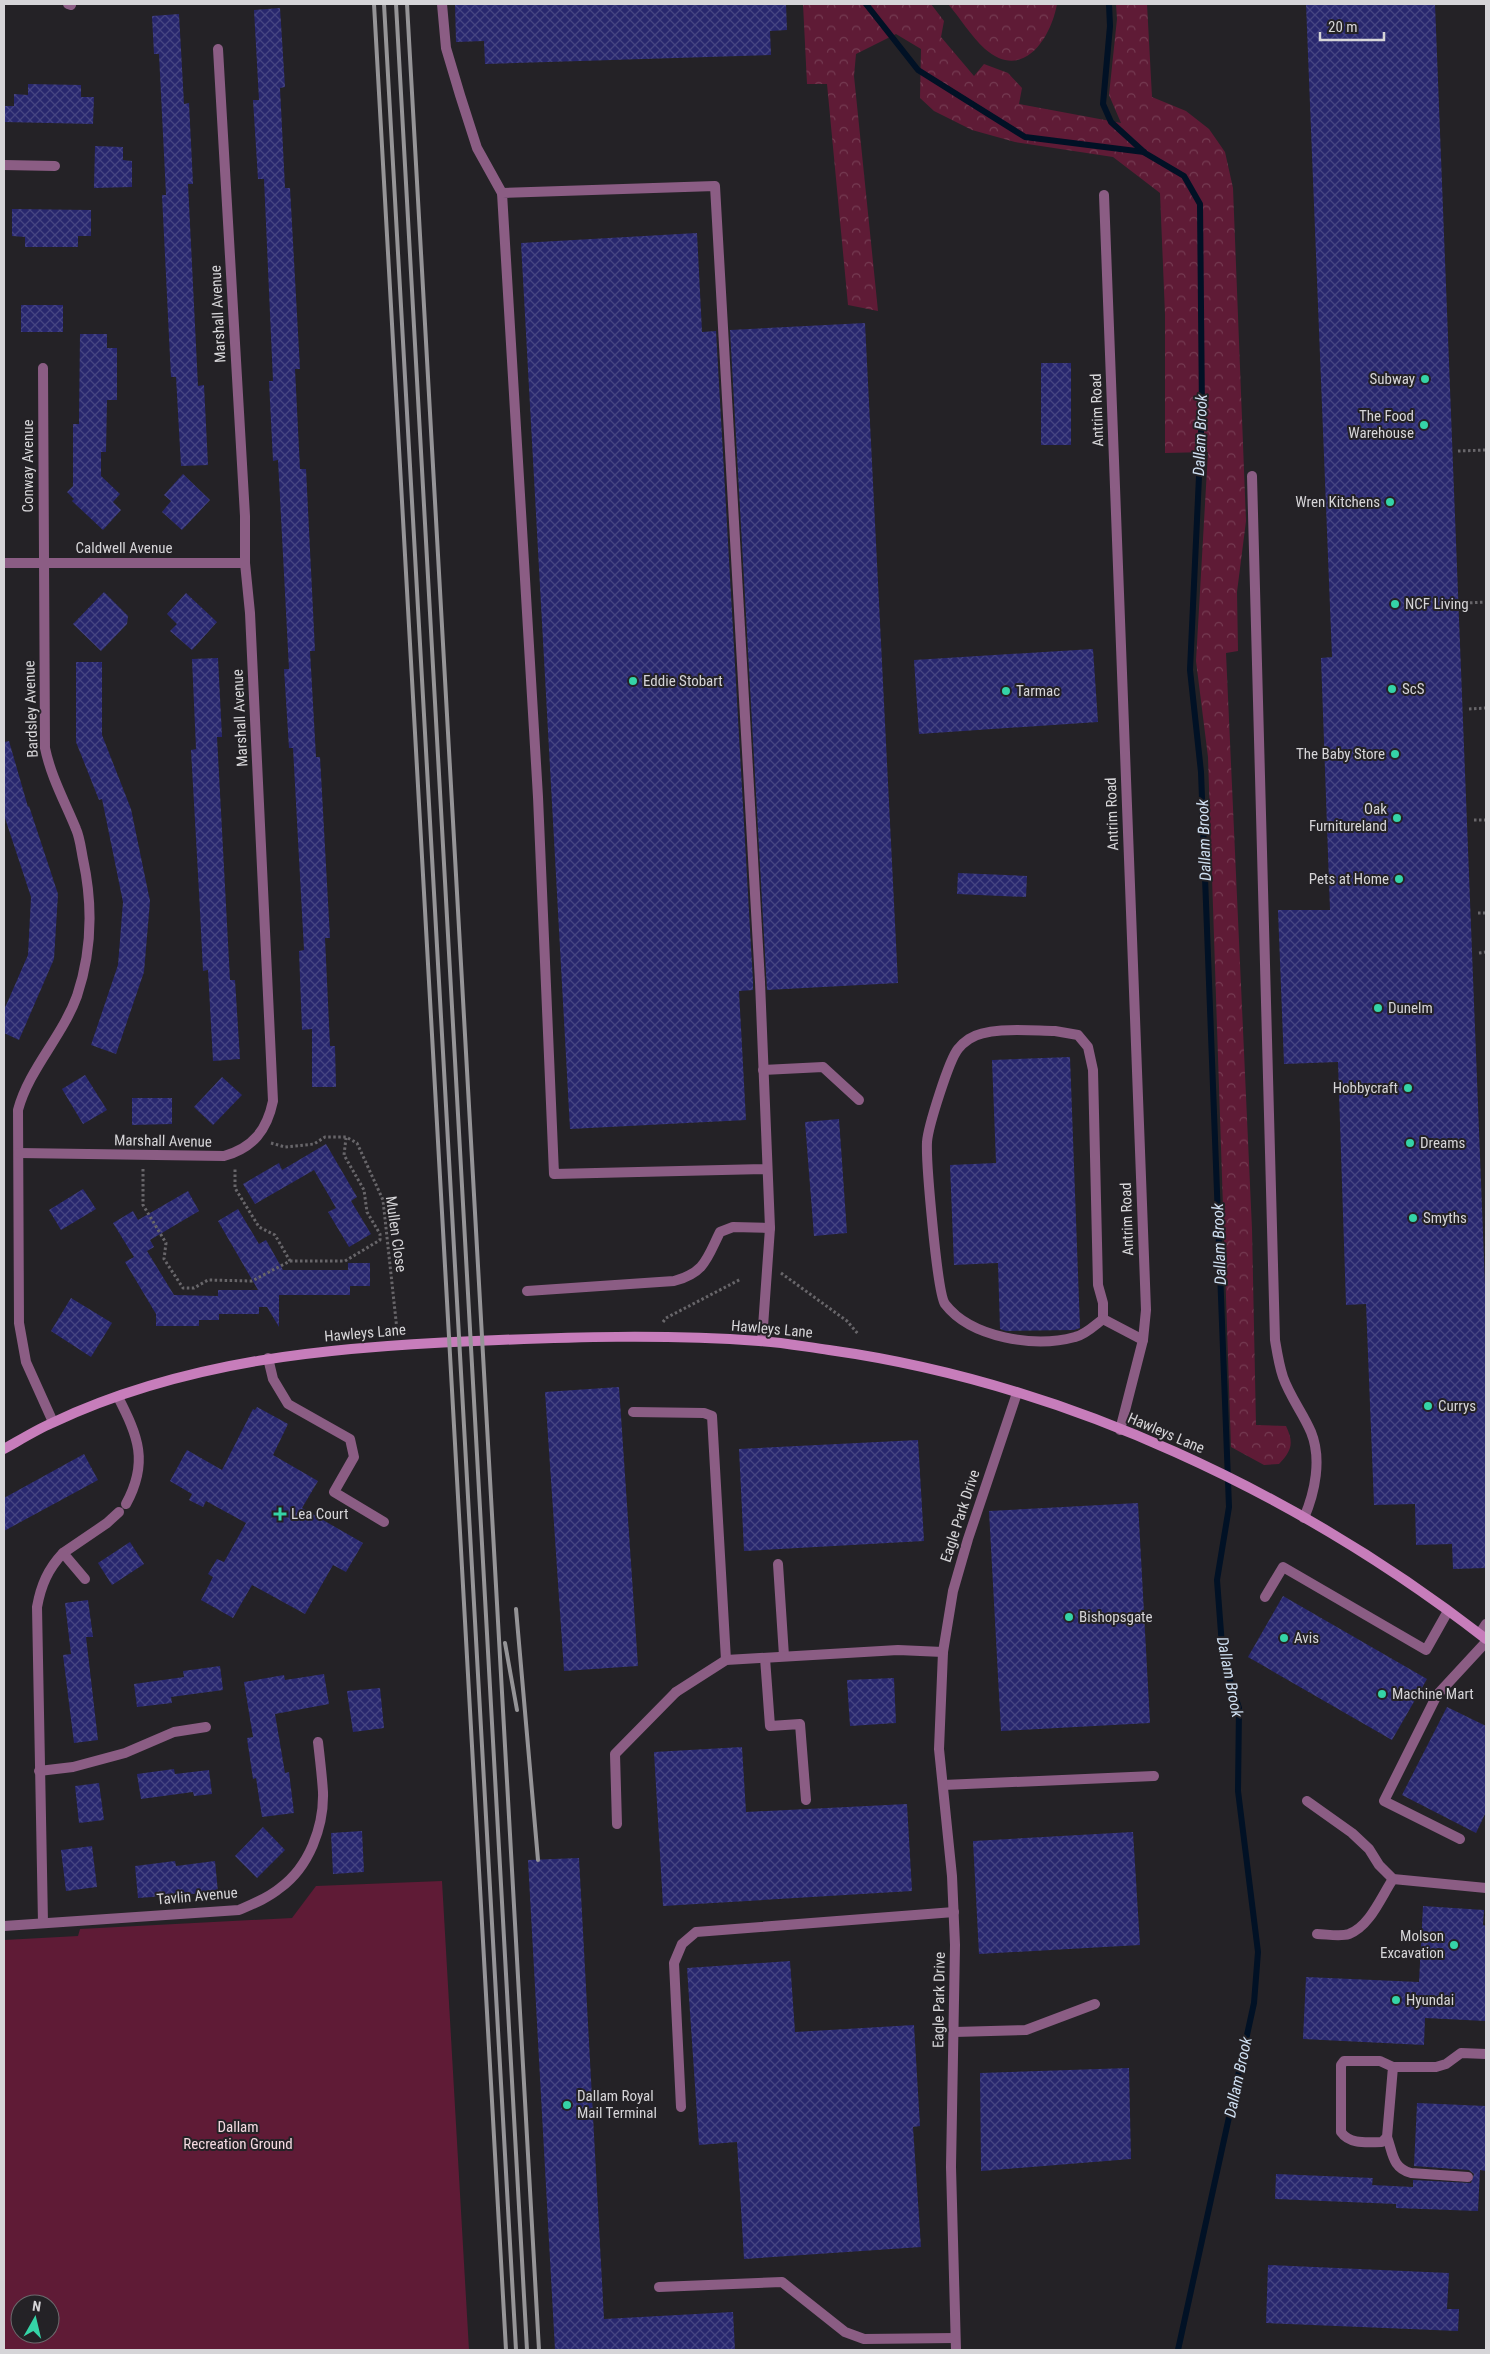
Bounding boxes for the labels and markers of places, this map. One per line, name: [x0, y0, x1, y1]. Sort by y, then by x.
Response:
place label: Subway: [1370, 370, 1415, 388]
marker: Subway: [1419, 373, 1431, 385]
place label: The Food Warehouse: [1348, 407, 1414, 442]
marker: The Food Warehouse: [1418, 419, 1430, 431]
place label: Wren Kitchens: [1295, 493, 1380, 511]
marker: Wren Kitchens: [1384, 496, 1396, 508]
place label: NCF Living: [1405, 595, 1469, 613]
marker: NCF Living: [1389, 598, 1401, 610]
place label: Eddie Stobart: [643, 672, 723, 690]
marker: Eddie Stobart: [627, 675, 639, 687]
place label: ScS: [1402, 680, 1425, 698]
place label: Tarmac: [1016, 682, 1060, 700]
marker: ScS: [1386, 683, 1398, 695]
marker: Tarmac: [1000, 685, 1012, 697]
place label: The Baby Store: [1296, 745, 1385, 763]
marker: The Baby Store: [1389, 748, 1401, 760]
place label: Oak Furnitureland: [1309, 800, 1387, 835]
marker: Oak Furnitureland: [1391, 812, 1403, 824]
place label: Pets at Home: [1309, 870, 1389, 888]
marker: Pets at Home: [1393, 873, 1405, 885]
place label: Dunelm: [1388, 999, 1433, 1017]
marker: Dunelm: [1372, 1002, 1384, 1014]
place label: Hobbycraft: [1333, 1079, 1398, 1097]
marker: Hobbycraft: [1402, 1082, 1414, 1094]
place label: Dreams: [1420, 1134, 1466, 1152]
marker: Dreams: [1404, 1137, 1416, 1149]
place label: Smyths: [1423, 1209, 1467, 1227]
marker: Smyths: [1407, 1212, 1419, 1224]
place label: Currys: [1438, 1397, 1476, 1415]
marker: Currys: [1422, 1400, 1434, 1412]
place label: Lea Court: [291, 1505, 348, 1523]
marker: Lea Court: [273, 1507, 287, 1521]
place label: Bishopsgate: [1079, 1608, 1153, 1626]
marker: Bishopsgate: [1063, 1611, 1075, 1623]
place label: Avis: [1294, 1629, 1319, 1647]
marker: Avis: [1278, 1632, 1290, 1644]
place label: Machine Mart: [1392, 1685, 1474, 1703]
marker: Machine Mart: [1376, 1688, 1388, 1700]
place label: Molson Excavation: [1380, 1927, 1444, 1962]
marker: Molson Excavation: [1448, 1939, 1460, 1951]
place label: Hyundai: [1406, 1991, 1454, 2009]
marker: Hyundai: [1390, 1994, 1402, 2006]
place label: Dallam Royal Mail Terminal: [577, 2087, 657, 2122]
marker: Dallam Royal Mail Terminal: [561, 2099, 573, 2111]

